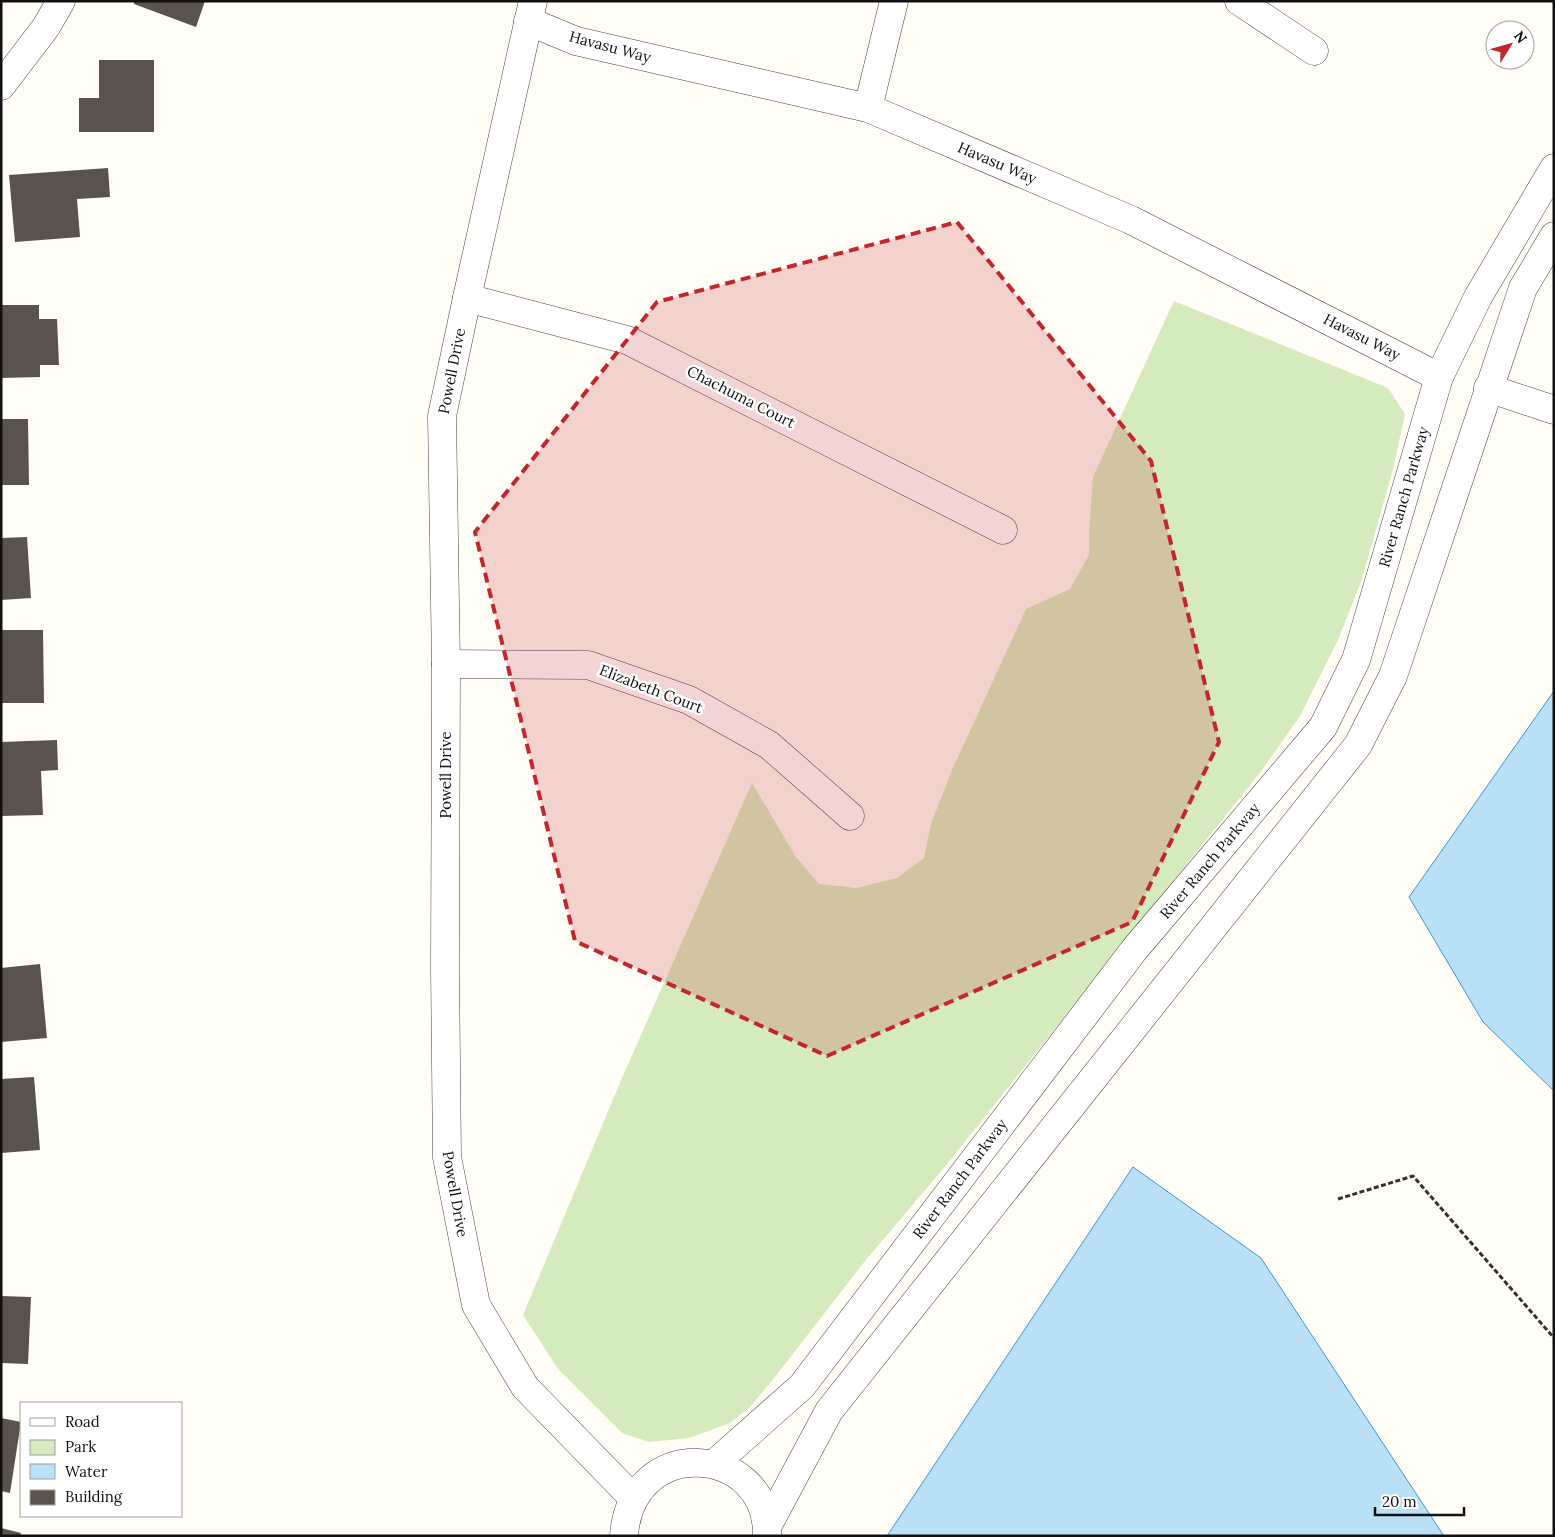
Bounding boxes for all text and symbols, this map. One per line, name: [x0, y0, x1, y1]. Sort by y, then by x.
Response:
north arrow: [1485, 20, 1535, 70]
street label: Havasu Way: [567, 26, 653, 67]
text: N: [1510, 27, 1531, 47]
street label: Havasu Way: [955, 137, 1040, 188]
street label: Havasu Way: [1320, 309, 1404, 364]
street label: Powell Drive: [434, 326, 469, 415]
street label: Chachuma Court: [684, 361, 799, 432]
street label: River Ranch Parkway: [1374, 424, 1433, 569]
street label: Elizabeth Court: [597, 660, 706, 717]
street label: Powell Drive: [436, 731, 455, 819]
street label: River Ranch Parkway: [1156, 799, 1264, 923]
street label: River Ranch Parkway: [908, 1115, 1011, 1243]
street label: Powell Drive: [439, 1149, 472, 1238]
legend: [20, 1402, 182, 1517]
text: Road: [65, 1412, 100, 1431]
text: Park: [65, 1437, 96, 1456]
text: Water: [65, 1462, 108, 1481]
scale bar: [1375, 1484, 1464, 1516]
text: Building: [65, 1487, 123, 1506]
text: 20 m: [1382, 1492, 1417, 1511]

